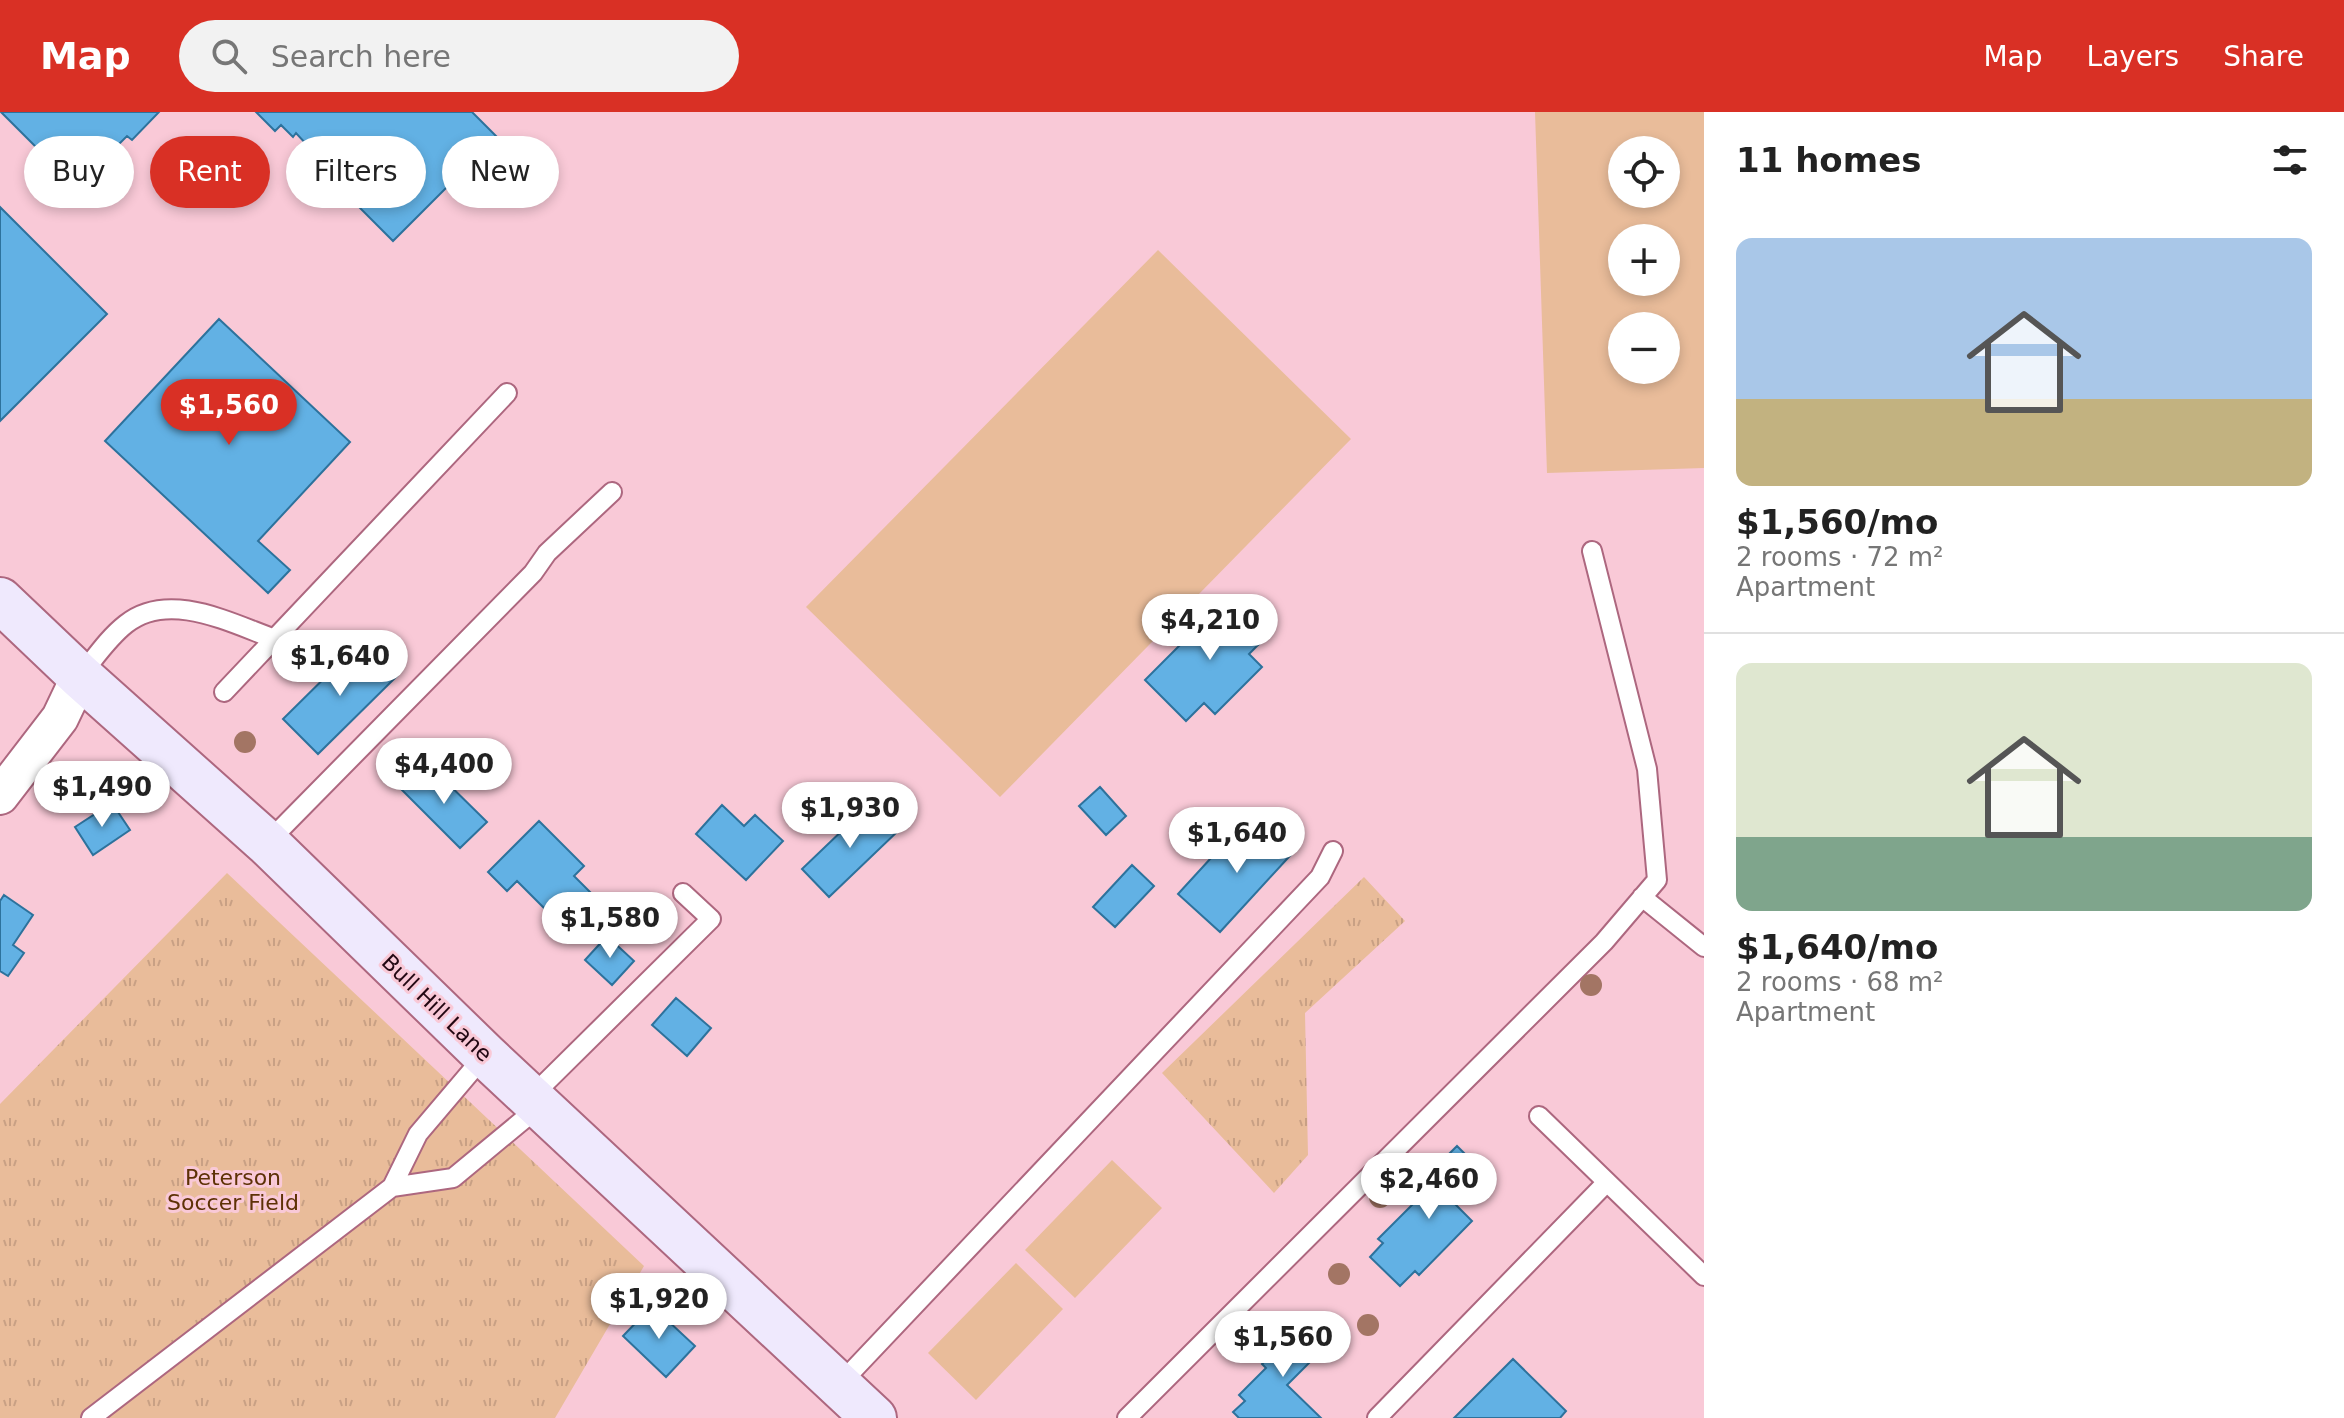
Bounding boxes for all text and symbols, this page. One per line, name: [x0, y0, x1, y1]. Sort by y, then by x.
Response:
search box: [179, 20, 739, 92]
text: Map: [40, 34, 131, 78]
icon: search: [207, 34, 251, 78]
text: Search here: [271, 39, 451, 74]
text: Map: [1983, 40, 2043, 73]
text: Layers: [2087, 40, 2179, 73]
text: Share: [2223, 40, 2304, 73]
chip: Buy: [24, 136, 134, 208]
chip: Rent: [150, 136, 270, 208]
chip: Filters: [286, 136, 426, 208]
chip: New: [442, 136, 559, 208]
map controls: [1608, 136, 1680, 384]
button: locate: [1608, 136, 1680, 208]
icon: filters: [2268, 138, 2312, 182]
text: 11 homes: [1736, 140, 1921, 180]
button: +: [1608, 224, 1680, 296]
icon: home: [1952, 290, 2096, 434]
button: −: [1608, 312, 1680, 384]
pin: $1,560: [164, 379, 294, 447]
text: $1,560: [179, 390, 279, 420]
text: $1,560/mo: [1736, 502, 1938, 542]
text: 2 rooms · 72 m²: [1736, 542, 1944, 572]
text: Apartment: [1736, 572, 1875, 602]
pin: $4,210: [1145, 594, 1275, 662]
text: $4,210: [1160, 605, 1260, 635]
pin: $1,640: [275, 630, 405, 698]
text: $1,640: [290, 641, 390, 671]
icon: home: [1952, 715, 2096, 859]
pin: $4,400: [379, 738, 509, 806]
text: $4,400: [394, 749, 494, 779]
pin: $1,490: [37, 761, 167, 829]
text: $1,490: [52, 772, 152, 802]
pin: $1,930: [785, 782, 915, 850]
text: $1,930: [800, 793, 900, 823]
pin: $1,640: [1172, 807, 1302, 875]
text: $1,640: [1187, 818, 1287, 848]
pin: $1,580: [545, 892, 675, 960]
text: $1,580: [560, 903, 660, 933]
text: $1,640/mo: [1736, 927, 1938, 967]
street label: Bull Hill Lane: [377, 949, 497, 1067]
text: 2 rooms · 68 m²: [1736, 967, 1944, 997]
text: Apartment: [1736, 997, 1875, 1027]
pin: $2,460: [1364, 1153, 1494, 1221]
text: $2,460: [1379, 1164, 1479, 1194]
park label: Peterson Soccer Field: [167, 1165, 299, 1215]
pin: $1,920: [594, 1273, 724, 1341]
text: $1,920: [609, 1284, 709, 1314]
pin: $1,560: [1218, 1311, 1348, 1379]
text: $1,560: [1233, 1322, 1333, 1352]

